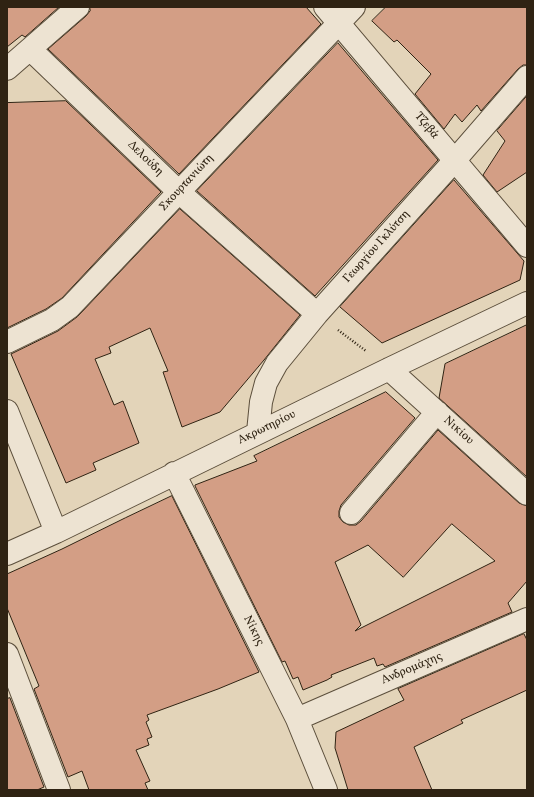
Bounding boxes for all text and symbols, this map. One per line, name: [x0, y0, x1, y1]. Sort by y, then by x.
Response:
street label: Τζεβά: [411, 110, 441, 142]
street label: Δελούδη: [124, 138, 166, 180]
street label: Σκουρτανιώτη: [157, 151, 217, 215]
street label: Γεωργίου Γκλύτση: [341, 208, 413, 286]
street label: Ακρωτηρίου: [236, 408, 298, 448]
street label: Νικίου: [440, 414, 476, 448]
street label: Νίκης: [239, 614, 267, 648]
street label: Ανδρομάχης: [379, 650, 445, 688]

